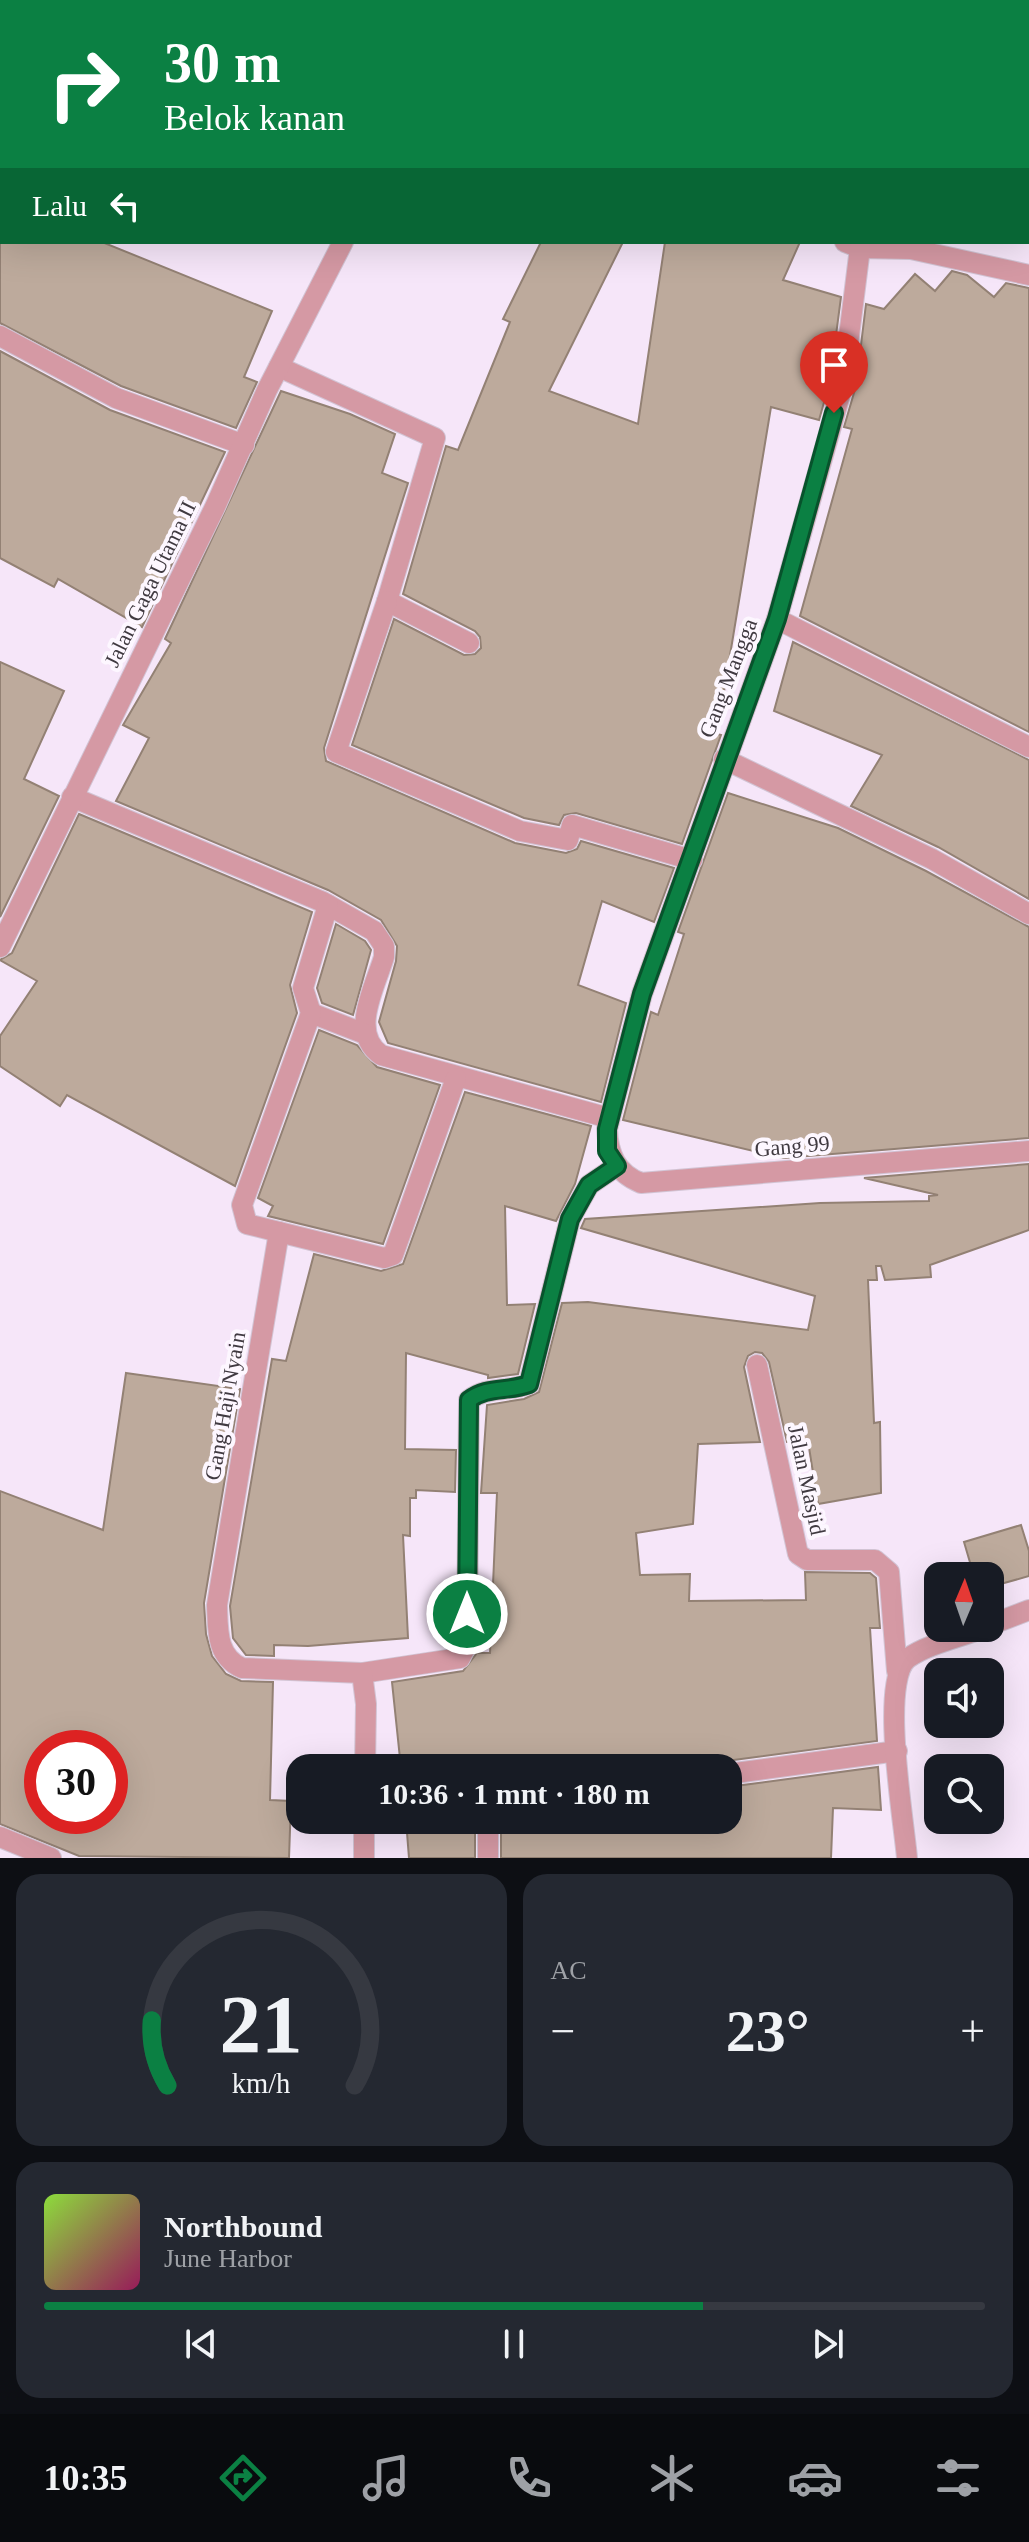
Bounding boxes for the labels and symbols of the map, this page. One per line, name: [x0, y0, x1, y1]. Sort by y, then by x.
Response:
pin: [800, 331, 868, 413]
street label: Jalan Gaga Utama II: [99, 497, 201, 671]
street label: Gang Mangga: [694, 615, 762, 741]
street label: Gang 99: [753, 1130, 831, 1162]
street label: Gang Haji Nyain: [200, 1330, 250, 1482]
street label: Jalan Masjid: [783, 1423, 831, 1537]
north arrow: [924, 1562, 1004, 1642]
position arrow: [425, 1572, 509, 1656]
speed limit sign: 30: [24, 1730, 128, 1834]

